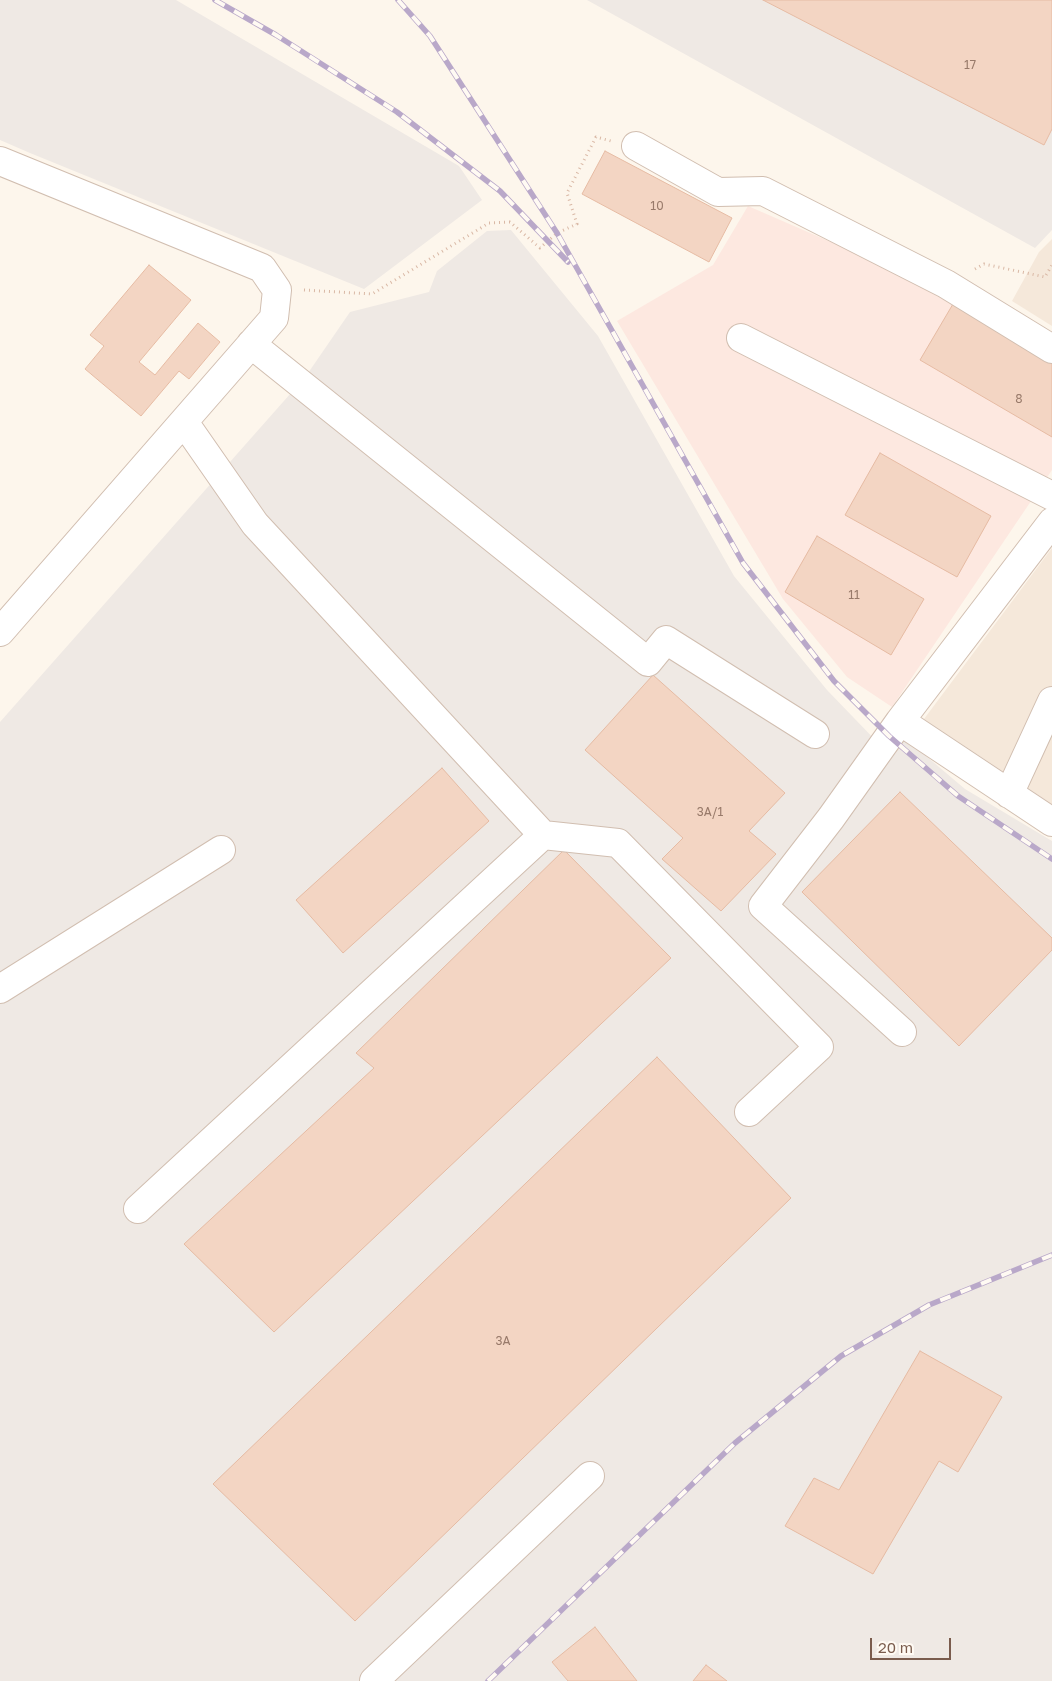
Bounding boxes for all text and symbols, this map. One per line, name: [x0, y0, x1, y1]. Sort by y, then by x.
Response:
house number: 17: [964, 58, 976, 72]
house number: 10: [650, 199, 664, 213]
house number: 8: [1015, 392, 1023, 406]
house number: 11: [848, 588, 860, 602]
house number: 3А/1: [697, 805, 723, 819]
house number: 3А: [495, 1334, 511, 1348]
scale bar: [872, 1628, 953, 1660]
text: 20 m: [878, 1638, 913, 1656]

